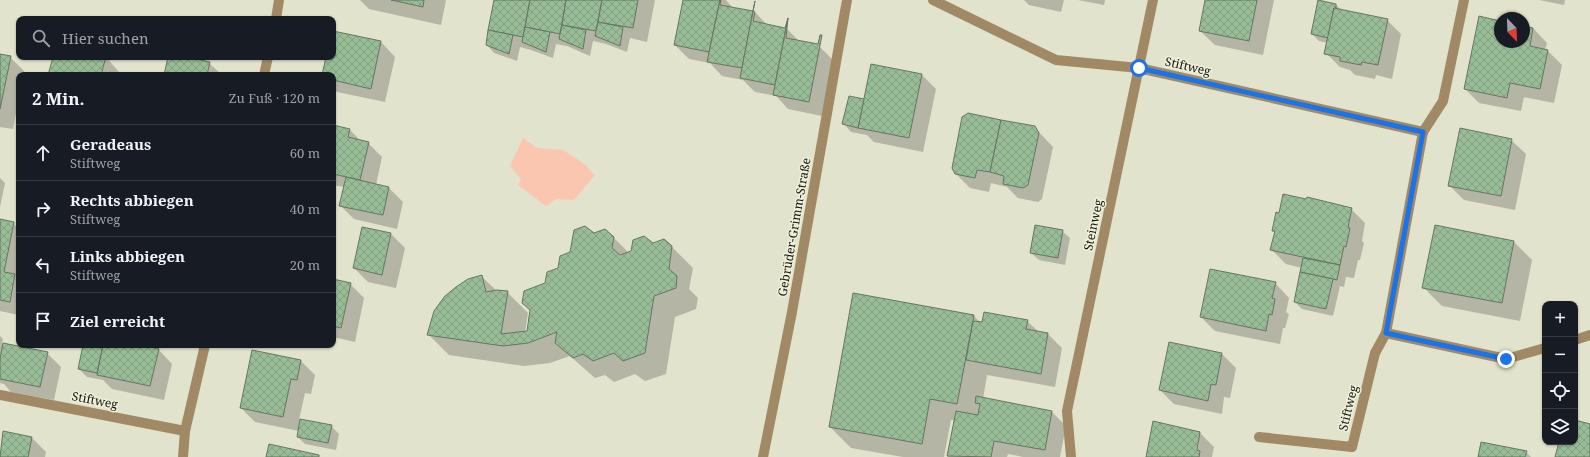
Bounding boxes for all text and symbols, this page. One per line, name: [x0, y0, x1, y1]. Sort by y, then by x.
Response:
north arrow: [1494, 12, 1530, 48]
search box: [16, 16, 336, 60]
icon: search: [30, 27, 52, 49]
text: Hier suchen: [62, 28, 149, 48]
street label: Stiftweg: [1163, 52, 1213, 80]
route start: [1130, 59, 1148, 77]
text: 2 Min.: [32, 87, 85, 110]
text: Zu Fuß · 120 m: [229, 89, 320, 107]
text: Geradeaus: [70, 134, 151, 154]
icon: ahead: [32, 142, 54, 164]
text: 60 m: [290, 144, 320, 162]
text: Stiftweg: [70, 154, 120, 172]
street label: Gebrüder-Grimm-Straße: [773, 156, 815, 298]
text: Rechts abbiegen: [70, 190, 194, 210]
street label: Steinweg: [1079, 197, 1107, 252]
icon: right: [32, 198, 54, 220]
text: 40 m: [290, 200, 320, 218]
text: Stiftweg: [70, 210, 120, 228]
text: Links abbiegen: [70, 246, 185, 266]
icon: left: [32, 254, 54, 276]
text: 20 m: [290, 256, 320, 274]
text: Stiftweg: [70, 266, 120, 284]
map controls: [1542, 301, 1578, 445]
button: +: [1542, 301, 1578, 337]
icon: arrive: [32, 310, 54, 332]
text: Ziel erreicht: [70, 311, 165, 331]
button: −: [1542, 337, 1578, 373]
route end: [1497, 350, 1515, 368]
button: locate: [1542, 373, 1578, 409]
street label: Stiftweg: [1334, 383, 1362, 433]
street label: Stiftweg: [71, 387, 120, 413]
button: layers: [1542, 409, 1578, 445]

